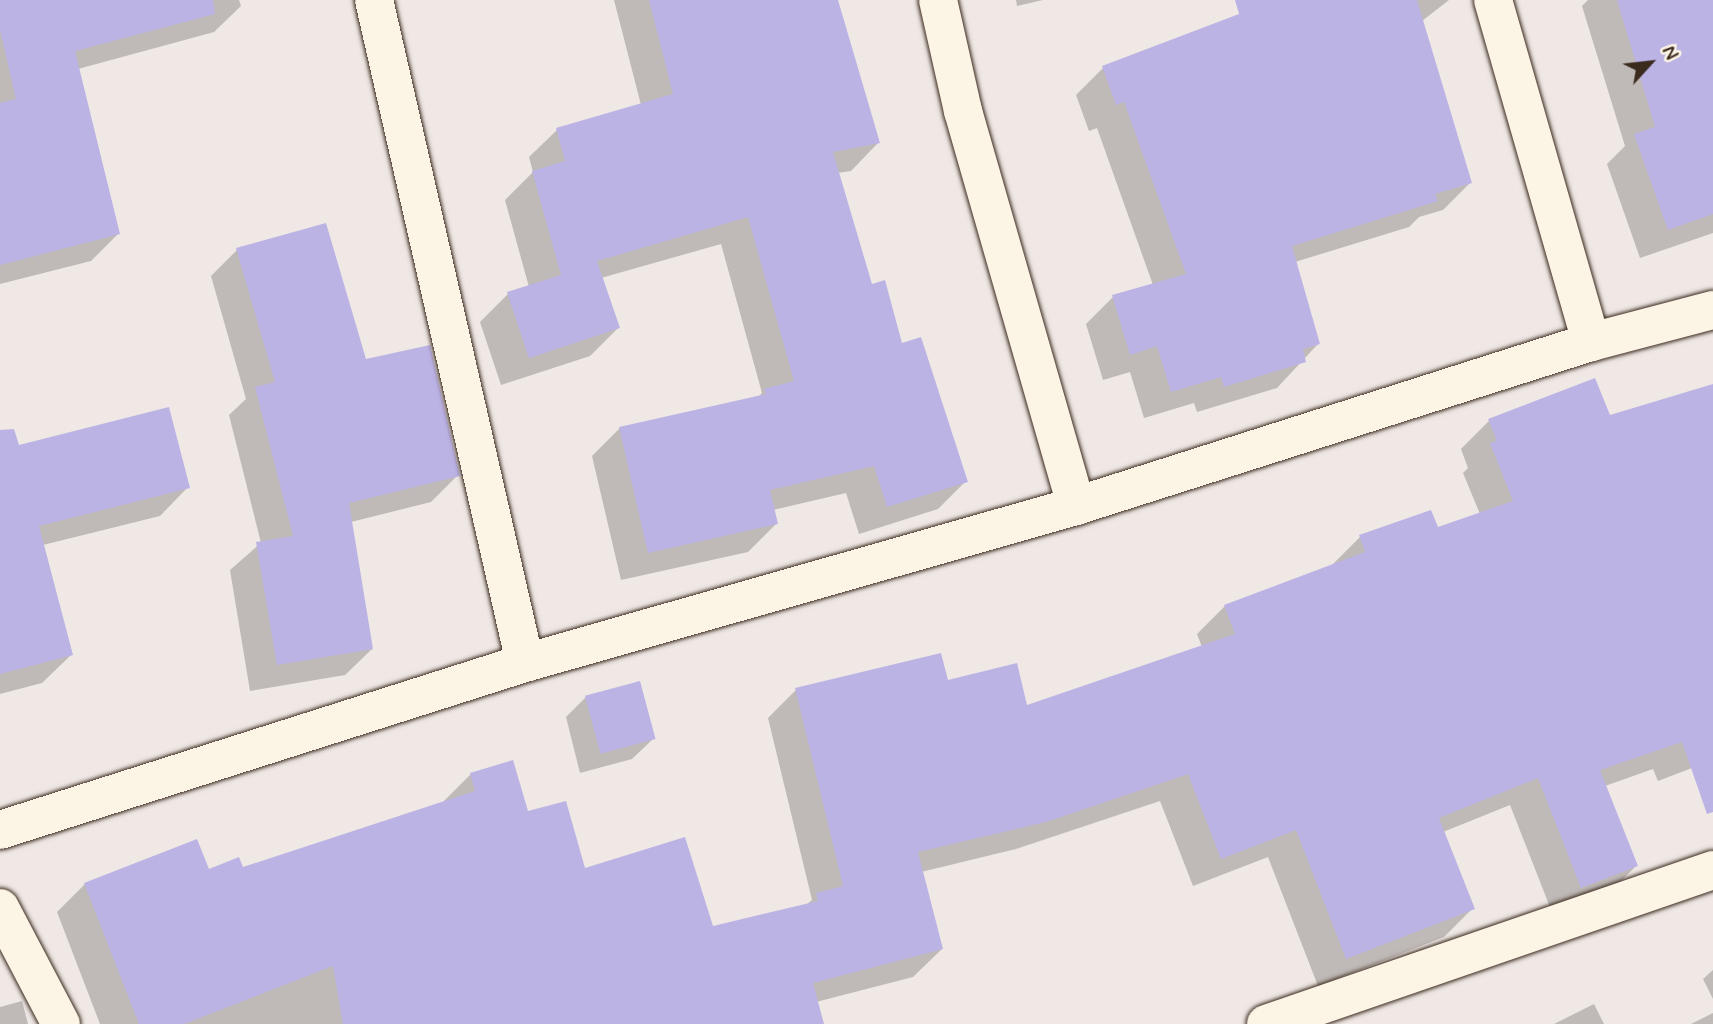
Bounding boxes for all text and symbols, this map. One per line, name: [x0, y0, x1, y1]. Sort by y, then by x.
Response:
north arrow: [1615, 28, 1685, 98]
text: N: [1655, 42, 1683, 65]

